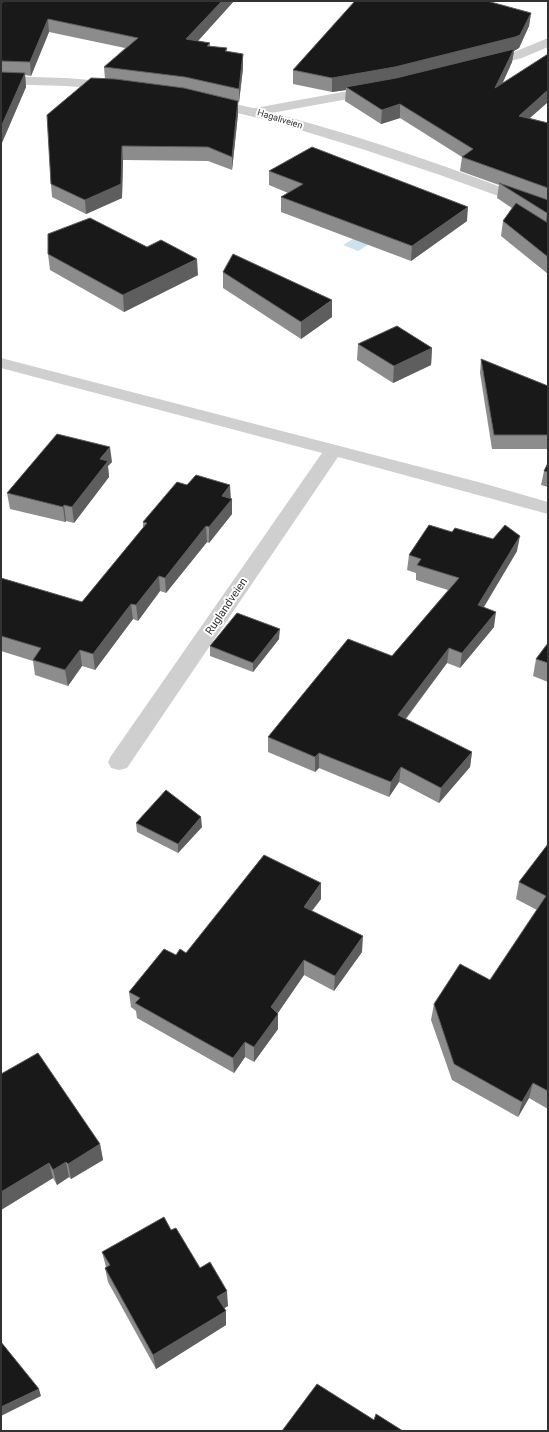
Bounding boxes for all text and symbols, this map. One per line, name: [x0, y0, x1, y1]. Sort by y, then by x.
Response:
street label: Hagaliveien: [256, 107, 304, 131]
street label: Ruglandveien: [203, 575, 250, 637]

